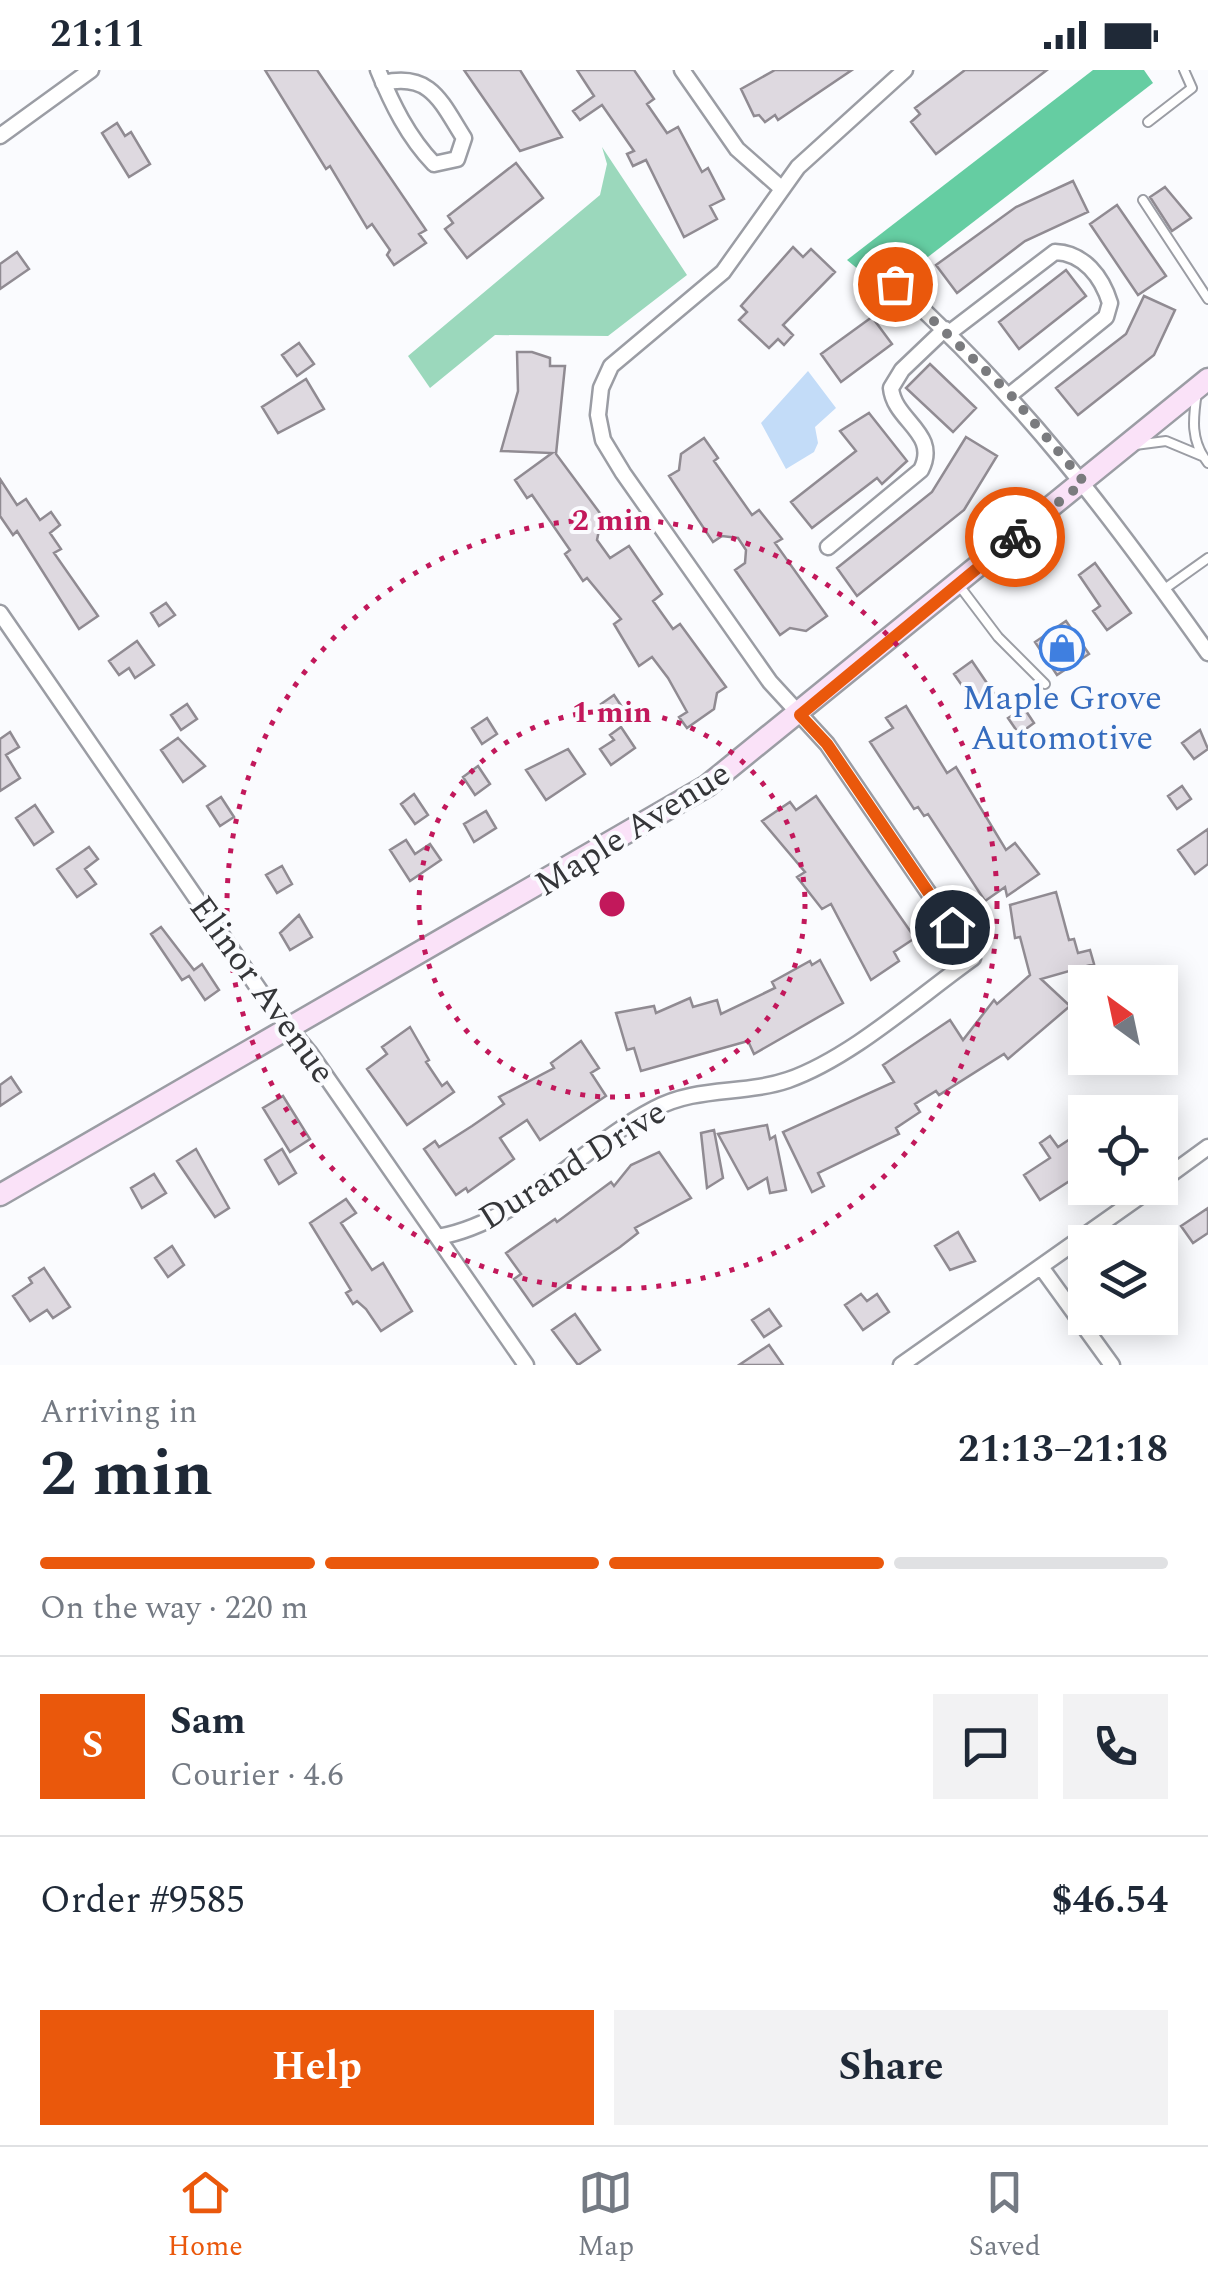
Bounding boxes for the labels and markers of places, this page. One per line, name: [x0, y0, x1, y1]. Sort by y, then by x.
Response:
pin: [853, 242, 938, 327]
shop icon: Maple Grove Automotive: [1039, 625, 1085, 671]
place label: Maple Grove Automotive: [962, 672, 1162, 765]
pin: [910, 885, 995, 970]
centre of rings: [594, 886, 630, 922]

